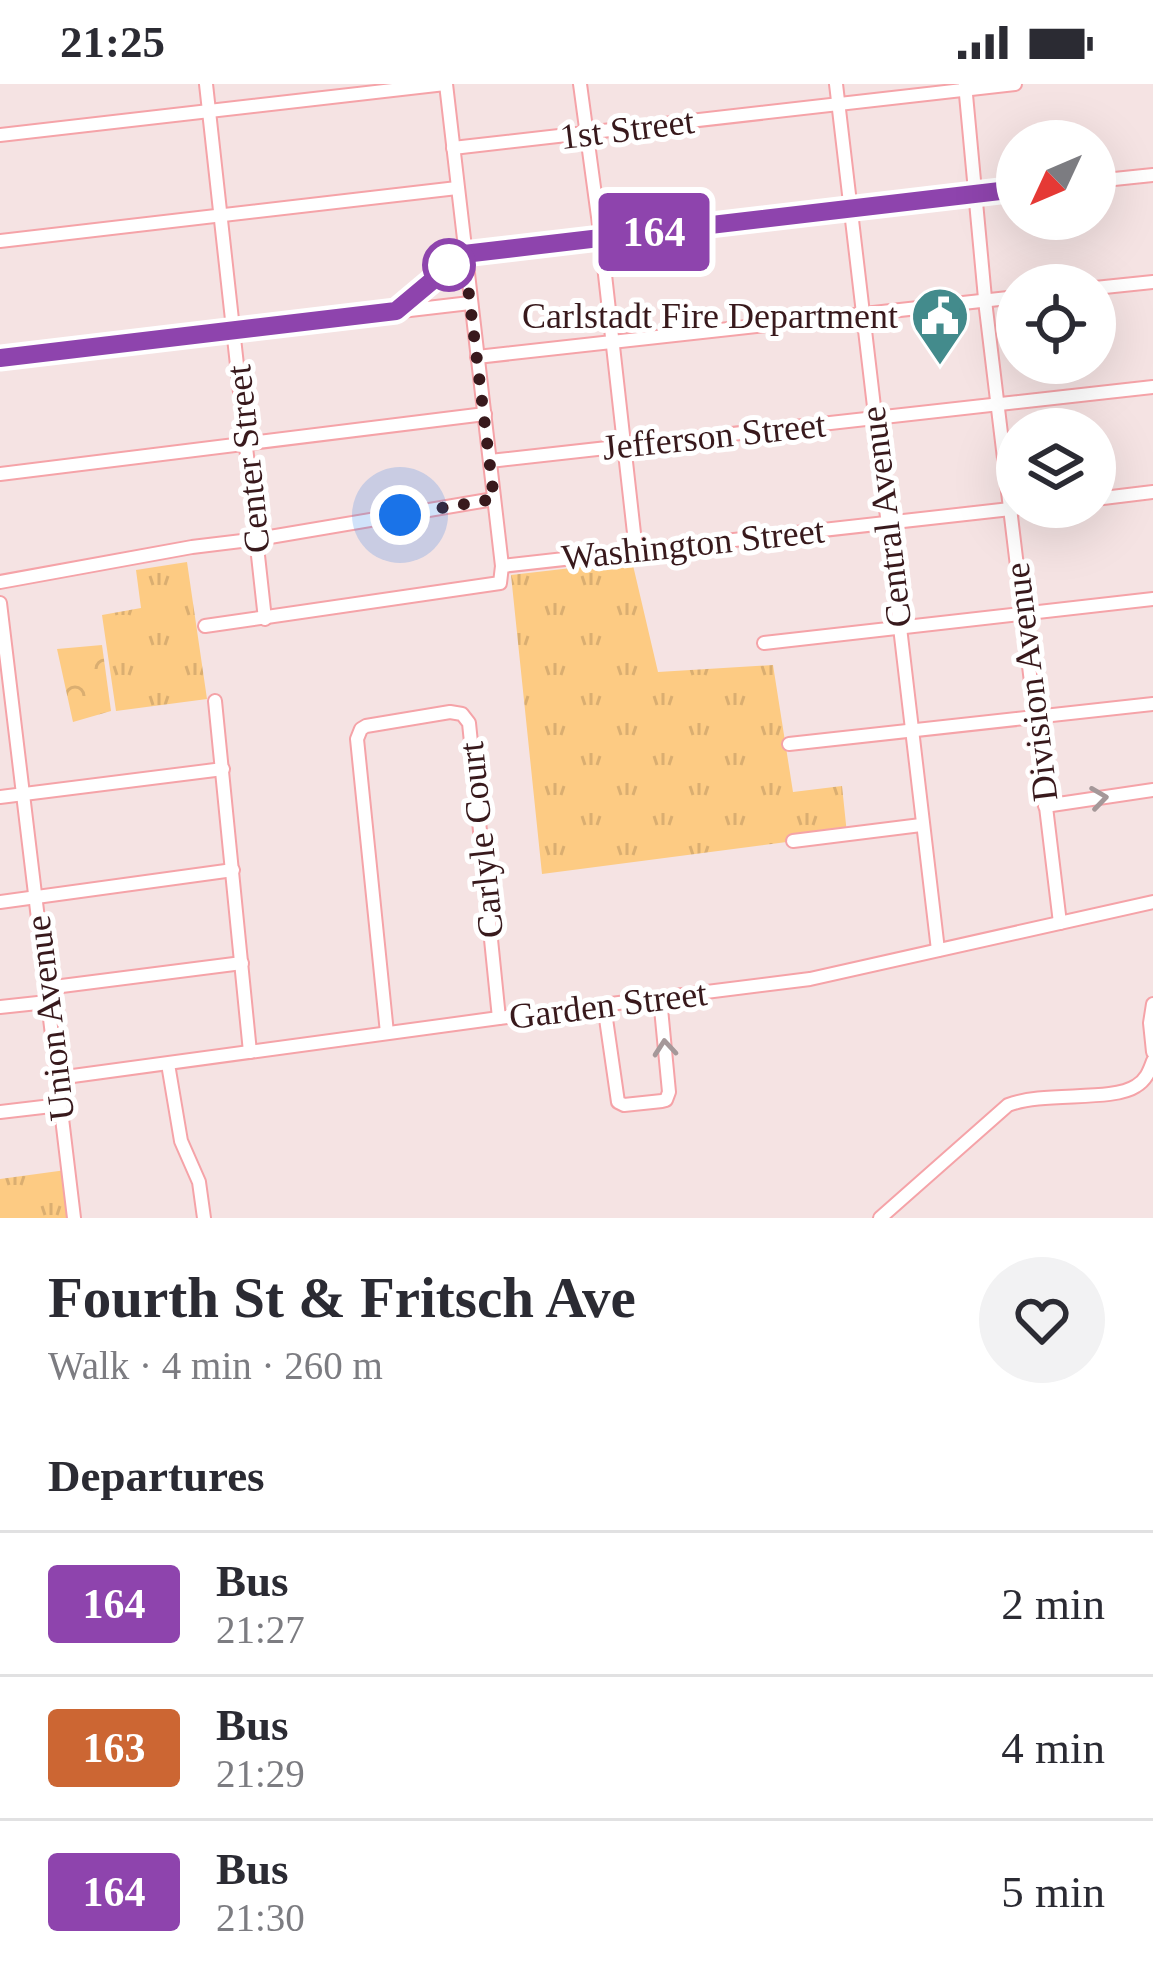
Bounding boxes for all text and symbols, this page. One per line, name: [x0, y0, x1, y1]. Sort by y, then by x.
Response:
text: 21:25: [60, 17, 165, 67]
street label: 1st Street: [558, 101, 696, 157]
north arrow: [996, 120, 1116, 240]
map controls: [996, 120, 1116, 528]
line badge: 164: [585, 193, 723, 271]
text: 164: [623, 209, 686, 255]
unlabelled marker: [424, 240, 474, 290]
button: locate: [996, 264, 1116, 384]
public building icon: Carlstadt Fire Department: [909, 285, 971, 367]
place label: Carlstadt Fire Department: [522, 296, 898, 336]
street label: Center Street: [218, 363, 278, 555]
street label: Jefferson Street: [600, 404, 828, 468]
street label: Central Avenue: [853, 404, 919, 630]
button: layers: [996, 408, 1116, 528]
your location: [370, 485, 430, 545]
street label: Washington Street: [560, 510, 826, 578]
street label: Division Avenue: [997, 560, 1065, 804]
street label: Carlyle Court: [451, 740, 511, 940]
one-way arrow: [1089, 786, 1109, 812]
street label: Union Avenue: [18, 913, 82, 1123]
street label: Garden Street: [507, 973, 709, 1037]
one-way arrow: [652, 1038, 678, 1057]
button: heart: [979, 1257, 1105, 1383]
text: Fourth St & Fritsch Ave: [48, 1266, 636, 1329]
text: Walk · 4 min · 260 m: [48, 1344, 383, 1387]
text: Departures: [48, 1451, 265, 1501]
text: Bus: [216, 1556, 289, 1606]
text: 2 min: [1001, 1579, 1105, 1629]
text: 164: [83, 1581, 146, 1627]
text: 21:27: [216, 1608, 305, 1651]
text: Bus: [216, 1700, 289, 1750]
text: 4 min: [1001, 1723, 1105, 1773]
text: 163: [83, 1725, 146, 1771]
text: 21:29: [216, 1752, 305, 1795]
text: Bus: [216, 1844, 289, 1894]
text: 5 min: [1001, 1867, 1105, 1917]
text: 164: [83, 1869, 146, 1915]
text: 21:30: [216, 1896, 305, 1939]

